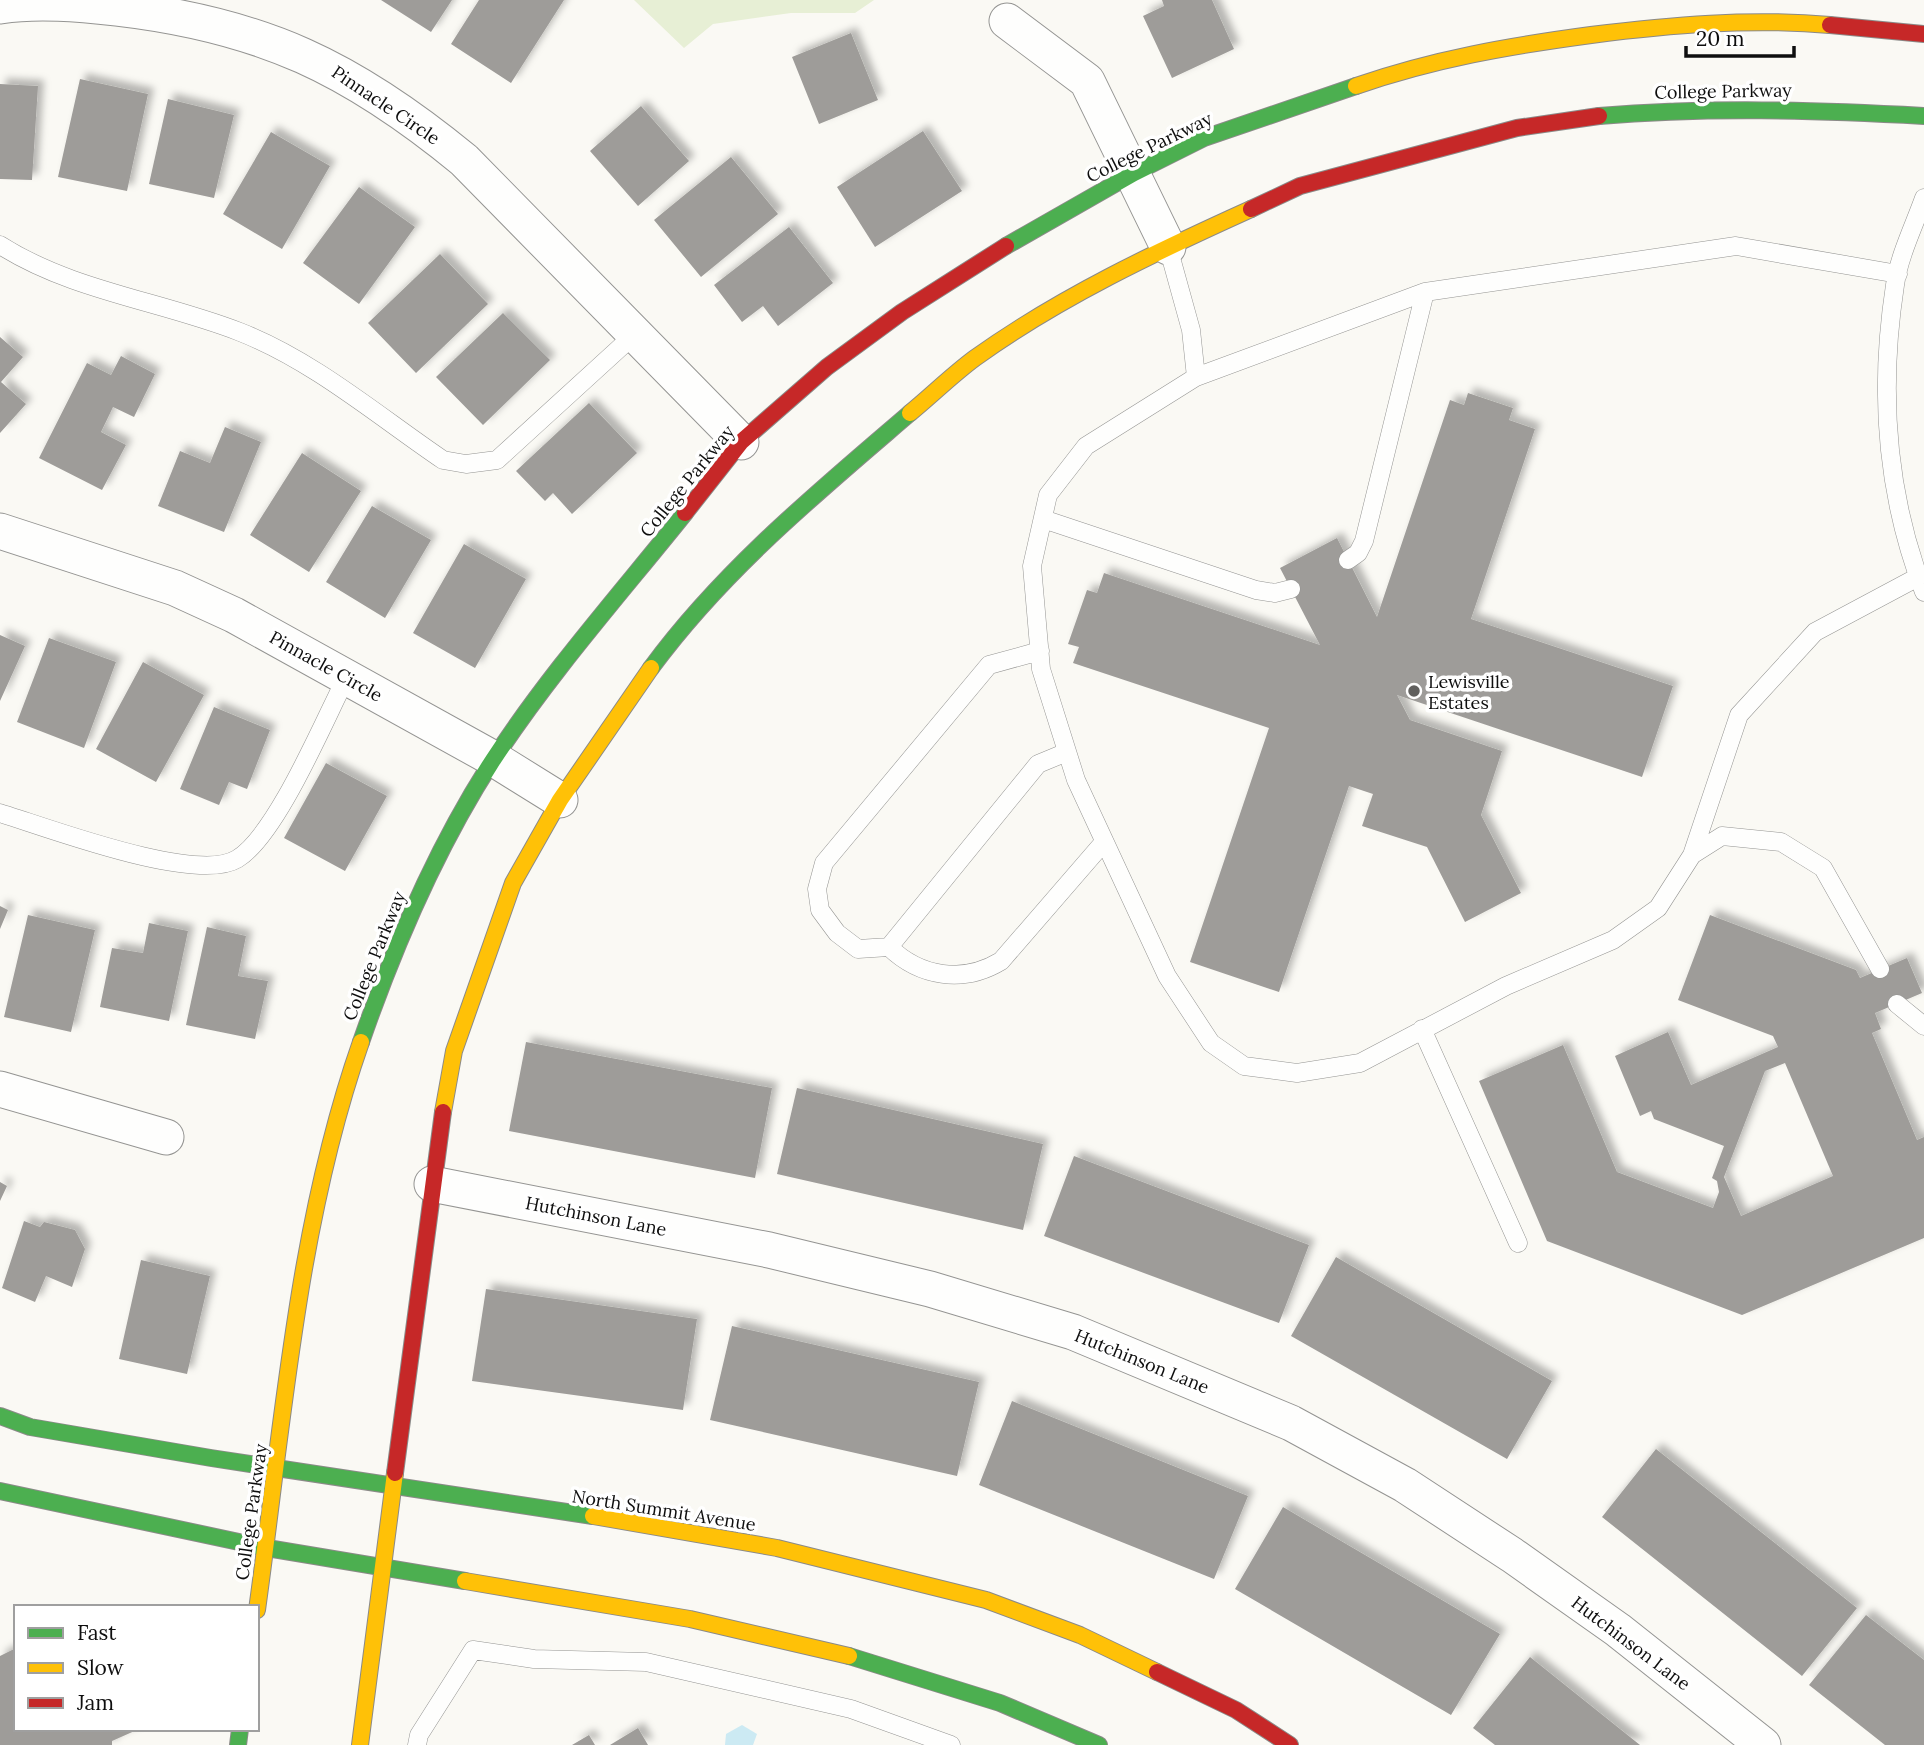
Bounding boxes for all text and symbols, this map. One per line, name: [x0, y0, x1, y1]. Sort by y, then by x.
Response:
scale bar: [1686, 14, 1794, 58]
text: 20 m: [1696, 25, 1745, 52]
street label: Pinnacle Circle: [328, 60, 445, 150]
street label: College Parkway: [1654, 78, 1792, 104]
street label: College Parkway: [1082, 106, 1216, 187]
street label: College Parkway: [635, 420, 739, 542]
street label: Pinnacle Circle: [265, 625, 387, 707]
place label: Lewisville Estates: [1428, 670, 1510, 714]
marker: Lewisville Estates: [1406, 683, 1422, 699]
street label: College Parkway: [338, 888, 411, 1024]
street label: Hutchinson Lane: [524, 1191, 669, 1241]
street label: Hutchinson Lane: [1071, 1324, 1213, 1399]
street label: College Parkway: [230, 1442, 272, 1582]
street label: North Summit Avenue: [571, 1484, 758, 1536]
street label: Hutchinson Lane: [1567, 1591, 1695, 1695]
legend: [14, 1605, 259, 1731]
text: Fast: [77, 1619, 117, 1646]
text: Slow: [77, 1654, 124, 1681]
text: Jam: [76, 1689, 114, 1716]

